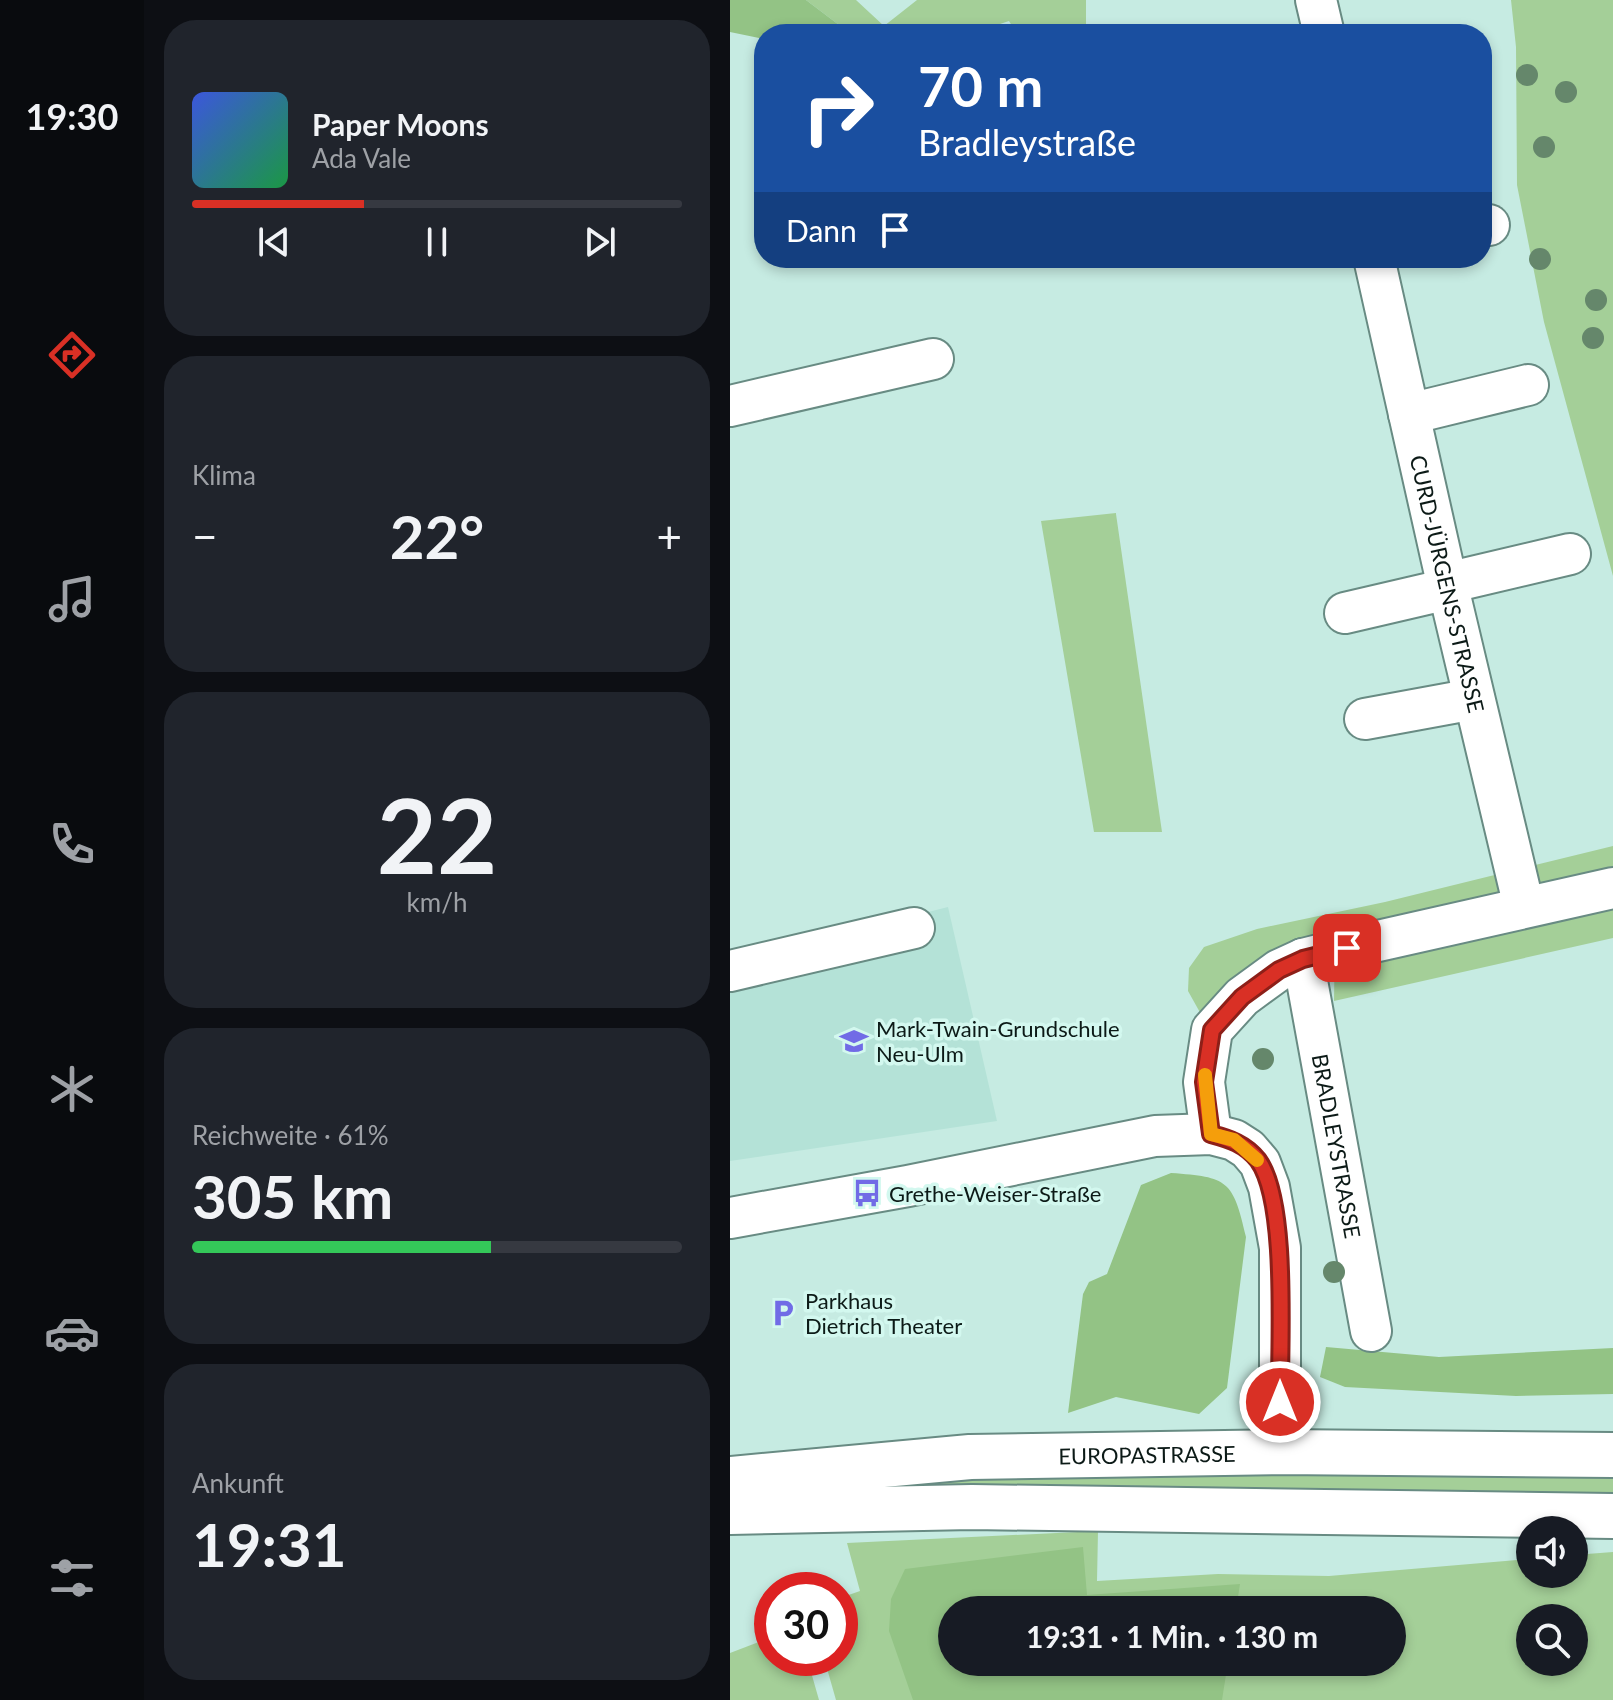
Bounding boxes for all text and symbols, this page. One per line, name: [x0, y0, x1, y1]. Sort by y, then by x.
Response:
text: 70 m: [918, 52, 1043, 119]
icon: right: [786, 56, 890, 160]
text: 19:30: [26, 94, 118, 138]
text: Paper Moons: [312, 106, 489, 142]
text: Bradleystraße: [918, 120, 1136, 164]
text: Ada Vale: [312, 142, 411, 174]
icon: arrive: [873, 208, 917, 252]
text: Dann: [786, 212, 857, 248]
icon: previous: [252, 220, 296, 264]
icon: pause: [415, 220, 459, 264]
icon: next: [578, 220, 622, 264]
icon: directions: [44, 327, 100, 383]
street label: CURD-JÜRGENS-STRASSE: [1405, 452, 1491, 715]
text: Klima: [192, 459, 256, 491]
text: 22°: [390, 500, 484, 572]
text: −: [192, 510, 218, 562]
text: +: [656, 510, 682, 562]
icon: music: [44, 571, 100, 627]
text: 22: [377, 771, 497, 896]
icon: phone: [44, 816, 100, 872]
text: km/h: [407, 886, 467, 918]
pin: [1313, 914, 1381, 982]
icon: arrive: [1325, 926, 1369, 970]
place label: Mark-Twain-Grundschule Neu-Ulm: [876, 1015, 1120, 1067]
school or university icon: Mark-Twain-Grundschule Neu-Ulm: [839, 1026, 869, 1056]
street label: BRADLEYSTRASSE: [1307, 1051, 1367, 1240]
icon: climate: [44, 1061, 100, 1117]
text: Reichweite · 61%: [192, 1119, 389, 1151]
text: 305 km: [192, 1160, 393, 1232]
bus stop icon: Grethe-Weiser-Straße: [852, 1178, 882, 1208]
place label: Grethe-Weiser-Straße: [889, 1180, 1101, 1207]
place label: Parkhaus Dietrich Theater: [805, 1287, 962, 1339]
parking icon: Parkhaus Dietrich Theater: [768, 1298, 798, 1328]
icon: car: [44, 1305, 100, 1361]
position arrow: [1238, 1360, 1322, 1444]
street label: EUROPASTRASSE: [1058, 1439, 1236, 1469]
text: Ankunft: [192, 1467, 284, 1499]
text: 19:31: [192, 1508, 347, 1580]
map controls: [1516, 1516, 1588, 1676]
button: sound: [1516, 1516, 1588, 1588]
icon: filters: [44, 1550, 100, 1606]
speed limit sign: 30: [754, 1572, 858, 1676]
button: search: [1516, 1604, 1588, 1676]
text: 19:31 · 1 Min. · 130 m: [1026, 1618, 1318, 1654]

